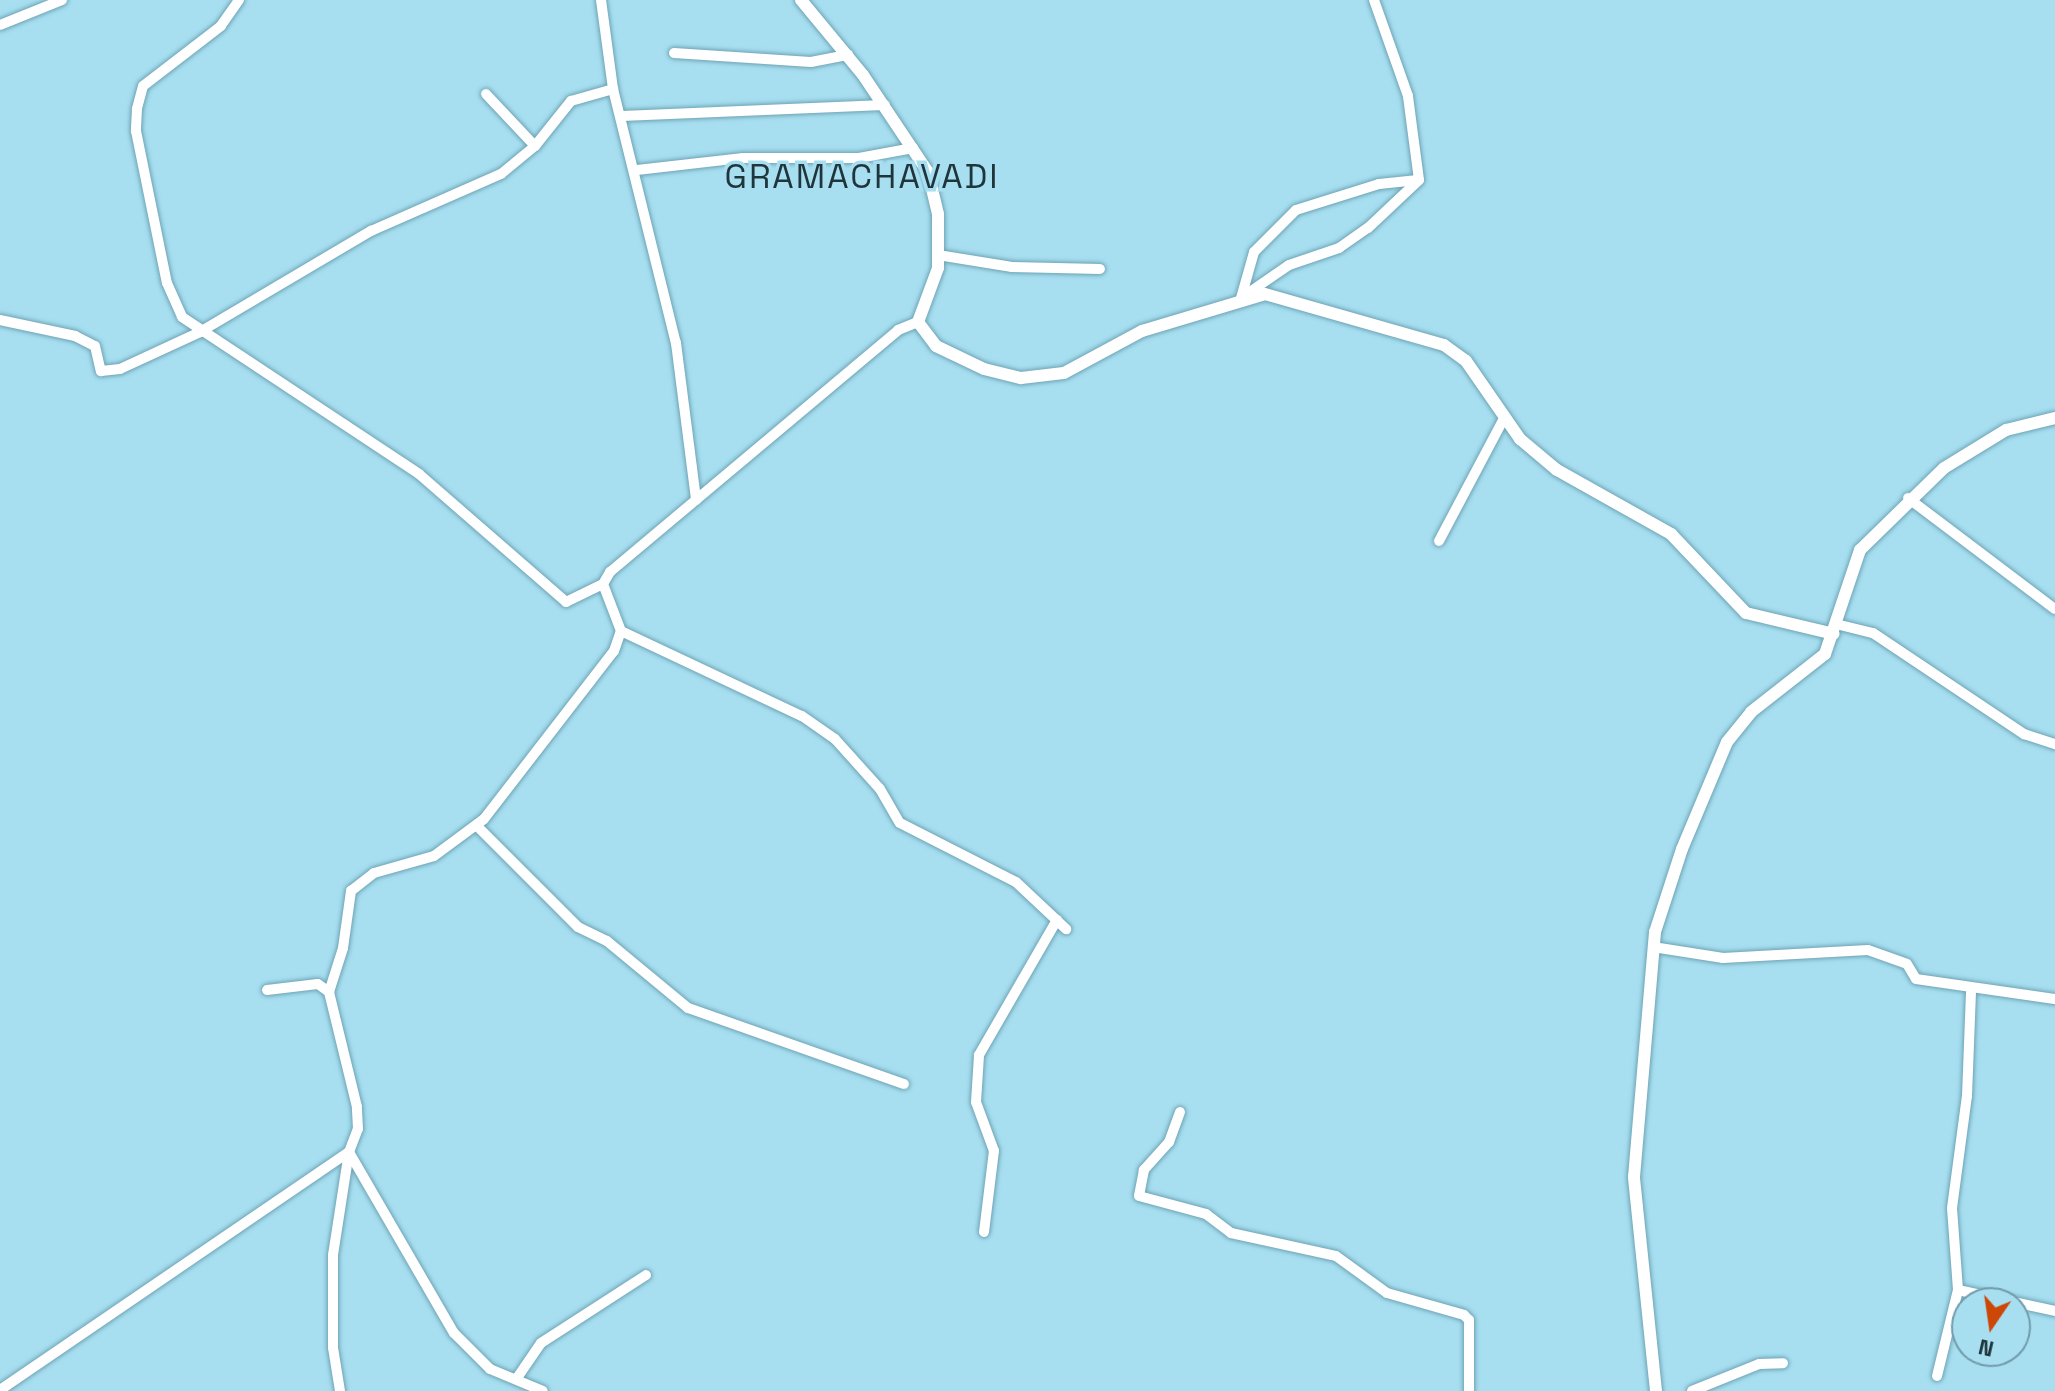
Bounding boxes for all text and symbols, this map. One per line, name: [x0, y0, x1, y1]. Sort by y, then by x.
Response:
district label: GRAMACHAVADI: [724, 157, 1000, 197]
north arrow: [1951, 1287, 2031, 1367]
text: N: [1976, 1333, 1996, 1364]

